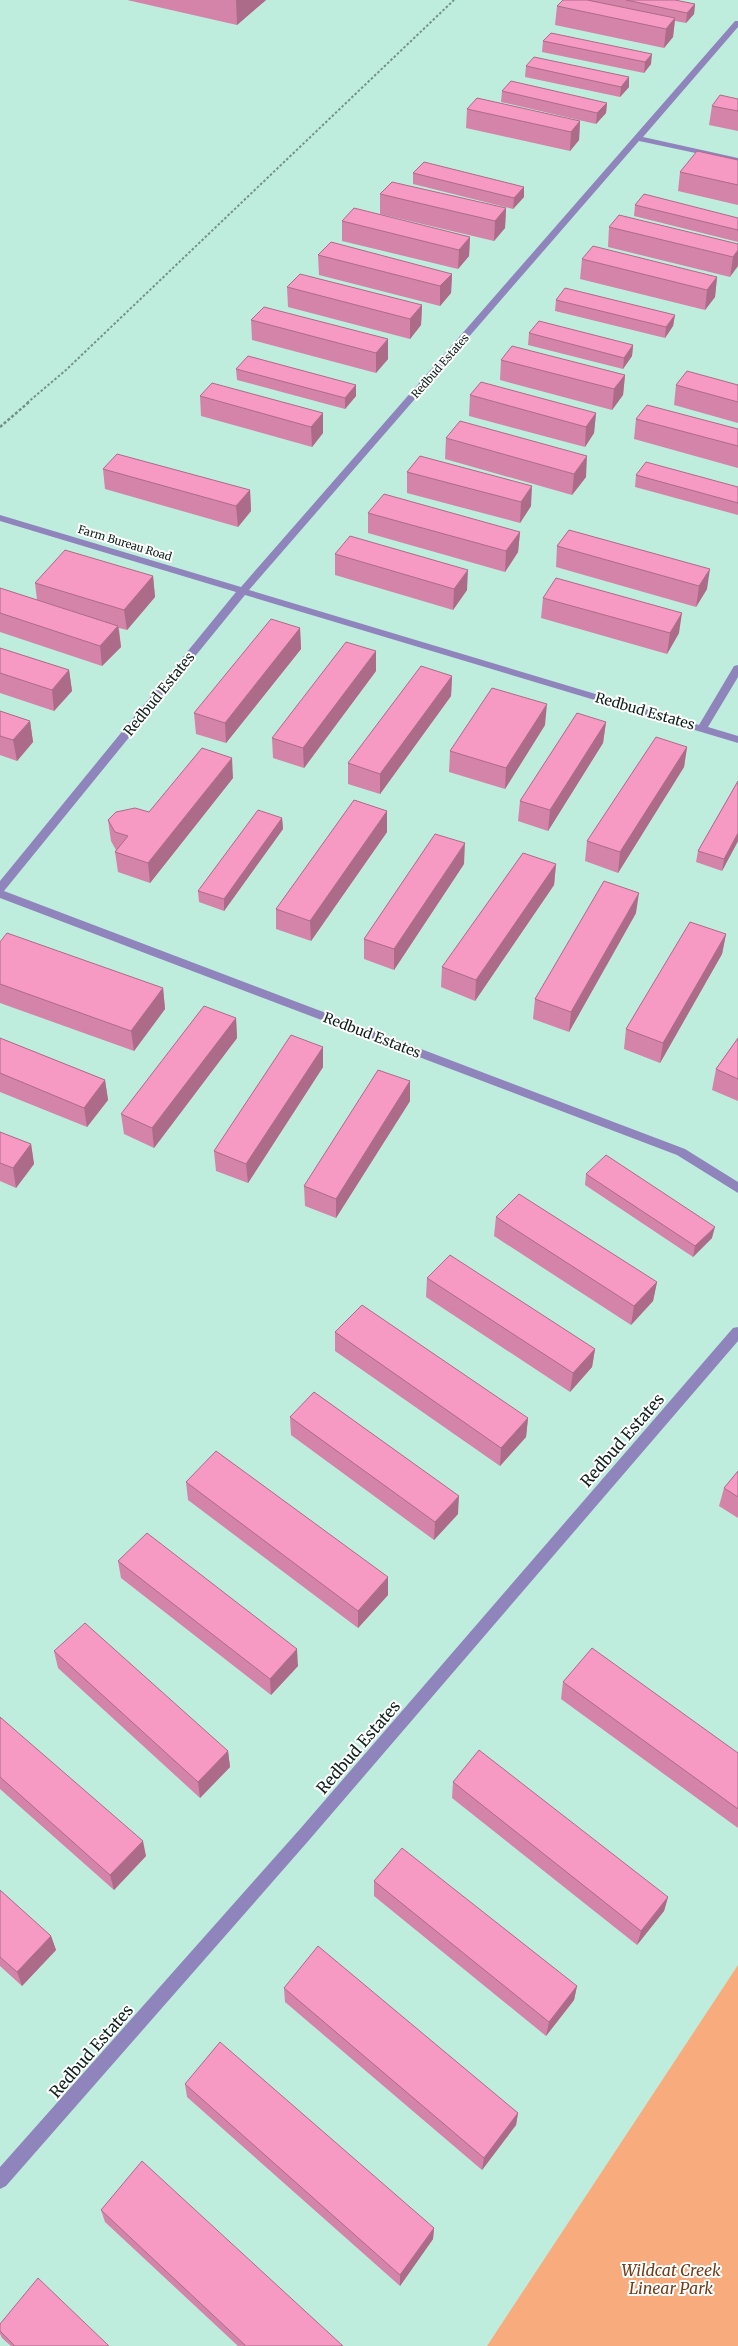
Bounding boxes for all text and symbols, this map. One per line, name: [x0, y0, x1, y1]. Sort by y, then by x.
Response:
street label: Redbud Estates: [408, 331, 472, 401]
street label: Farm Bureau Road: [76, 522, 174, 564]
street label: Redbud Estates: [120, 648, 198, 740]
street label: Redbud Estates: [593, 688, 697, 734]
street label: Redbud Estates: [321, 1008, 423, 1062]
street label: Redbud Estates: [576, 1389, 668, 1491]
street label: Redbud Estates: [312, 1696, 404, 1798]
street label: Redbud Estates: [45, 2000, 137, 2102]
park label: Wildcat Creek Linear Park: [621, 2260, 721, 2298]

